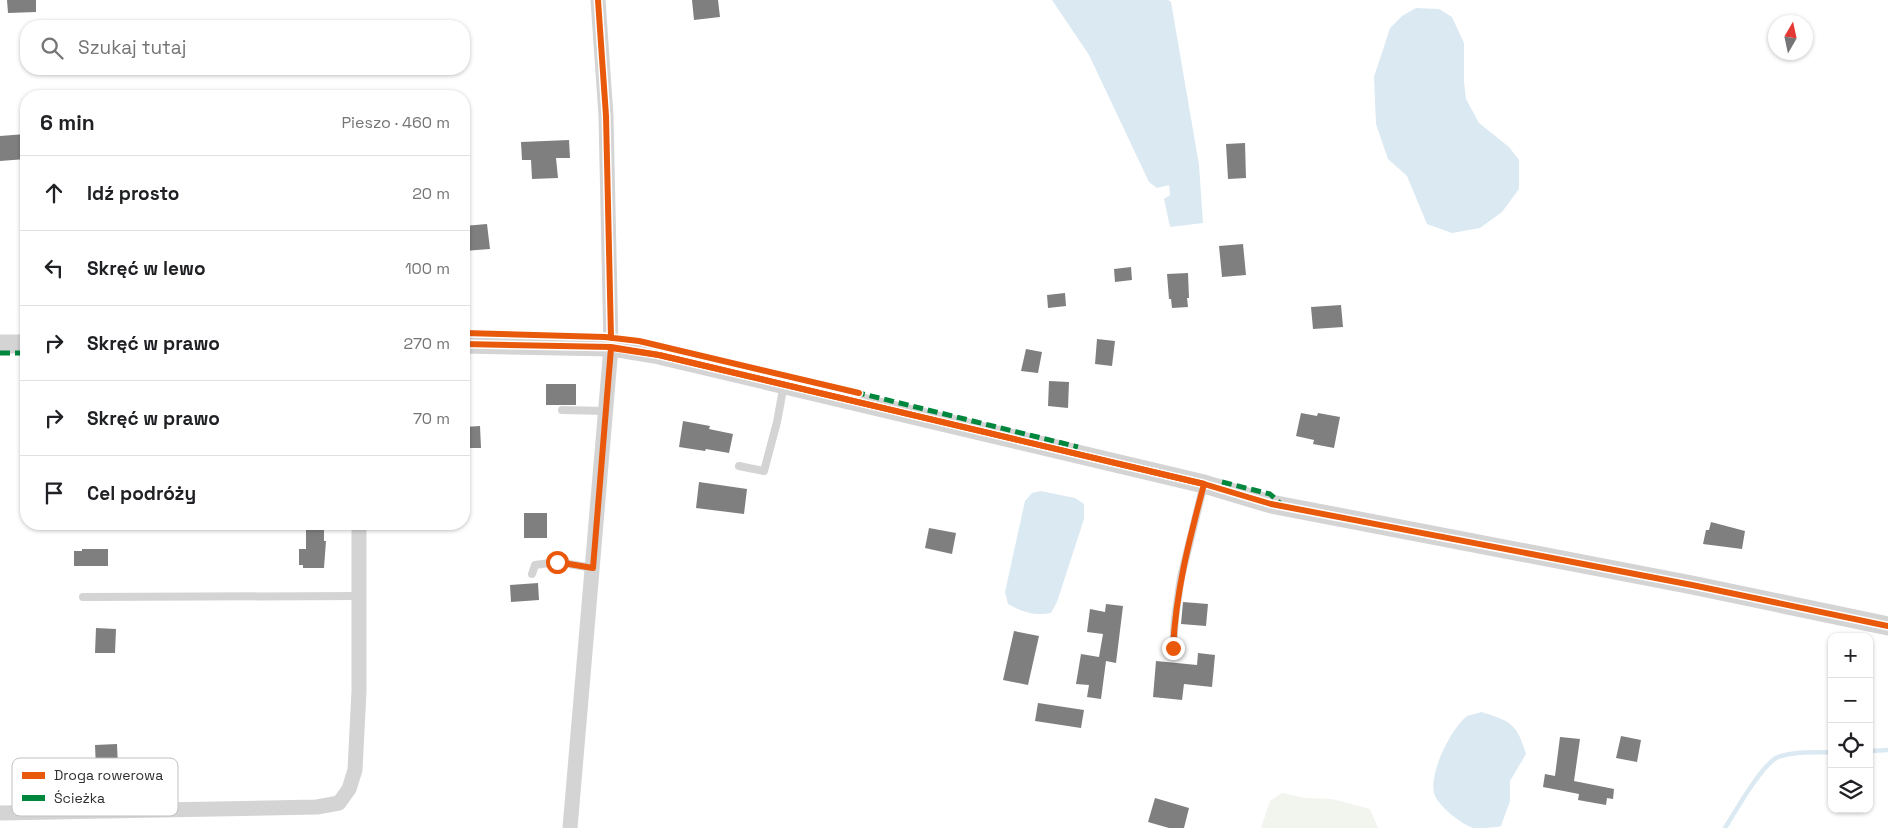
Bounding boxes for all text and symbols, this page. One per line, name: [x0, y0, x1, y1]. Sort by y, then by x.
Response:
north arrow: [1768, 15, 1813, 60]
search box: [20, 20, 470, 75]
icon: search: [38, 34, 66, 62]
text: Szukaj tutaj: [78, 35, 186, 60]
text: 6 min: [40, 109, 95, 136]
text: Pieszo · 460 m: [342, 112, 450, 133]
icon: ahead: [40, 179, 68, 207]
text: Idź prosto: [87, 181, 179, 206]
text: 20 m: [412, 183, 450, 204]
icon: left: [40, 254, 68, 282]
text: Skręć w lewo: [87, 256, 206, 281]
text: 100 m: [405, 258, 450, 279]
icon: right: [40, 329, 68, 357]
text: Skręć w prawo: [87, 331, 220, 356]
text: 270 m: [403, 333, 450, 354]
icon: right: [40, 404, 68, 432]
text: Skręć w prawo: [87, 406, 220, 431]
text: 70 m: [413, 408, 450, 429]
icon: arrive: [40, 479, 68, 507]
text: Cel podróży: [87, 481, 196, 506]
route start: [546, 551, 569, 574]
map controls: [1828, 633, 1873, 813]
button: +: [1828, 633, 1873, 678]
route end: [1162, 637, 1185, 660]
button: −: [1828, 678, 1873, 723]
button: locate: [1828, 723, 1873, 768]
legend: [12, 758, 178, 816]
text: Droga rowerowa: [54, 766, 163, 784]
button: layers: [1828, 768, 1873, 813]
text: Ścieżka: [54, 789, 105, 807]

